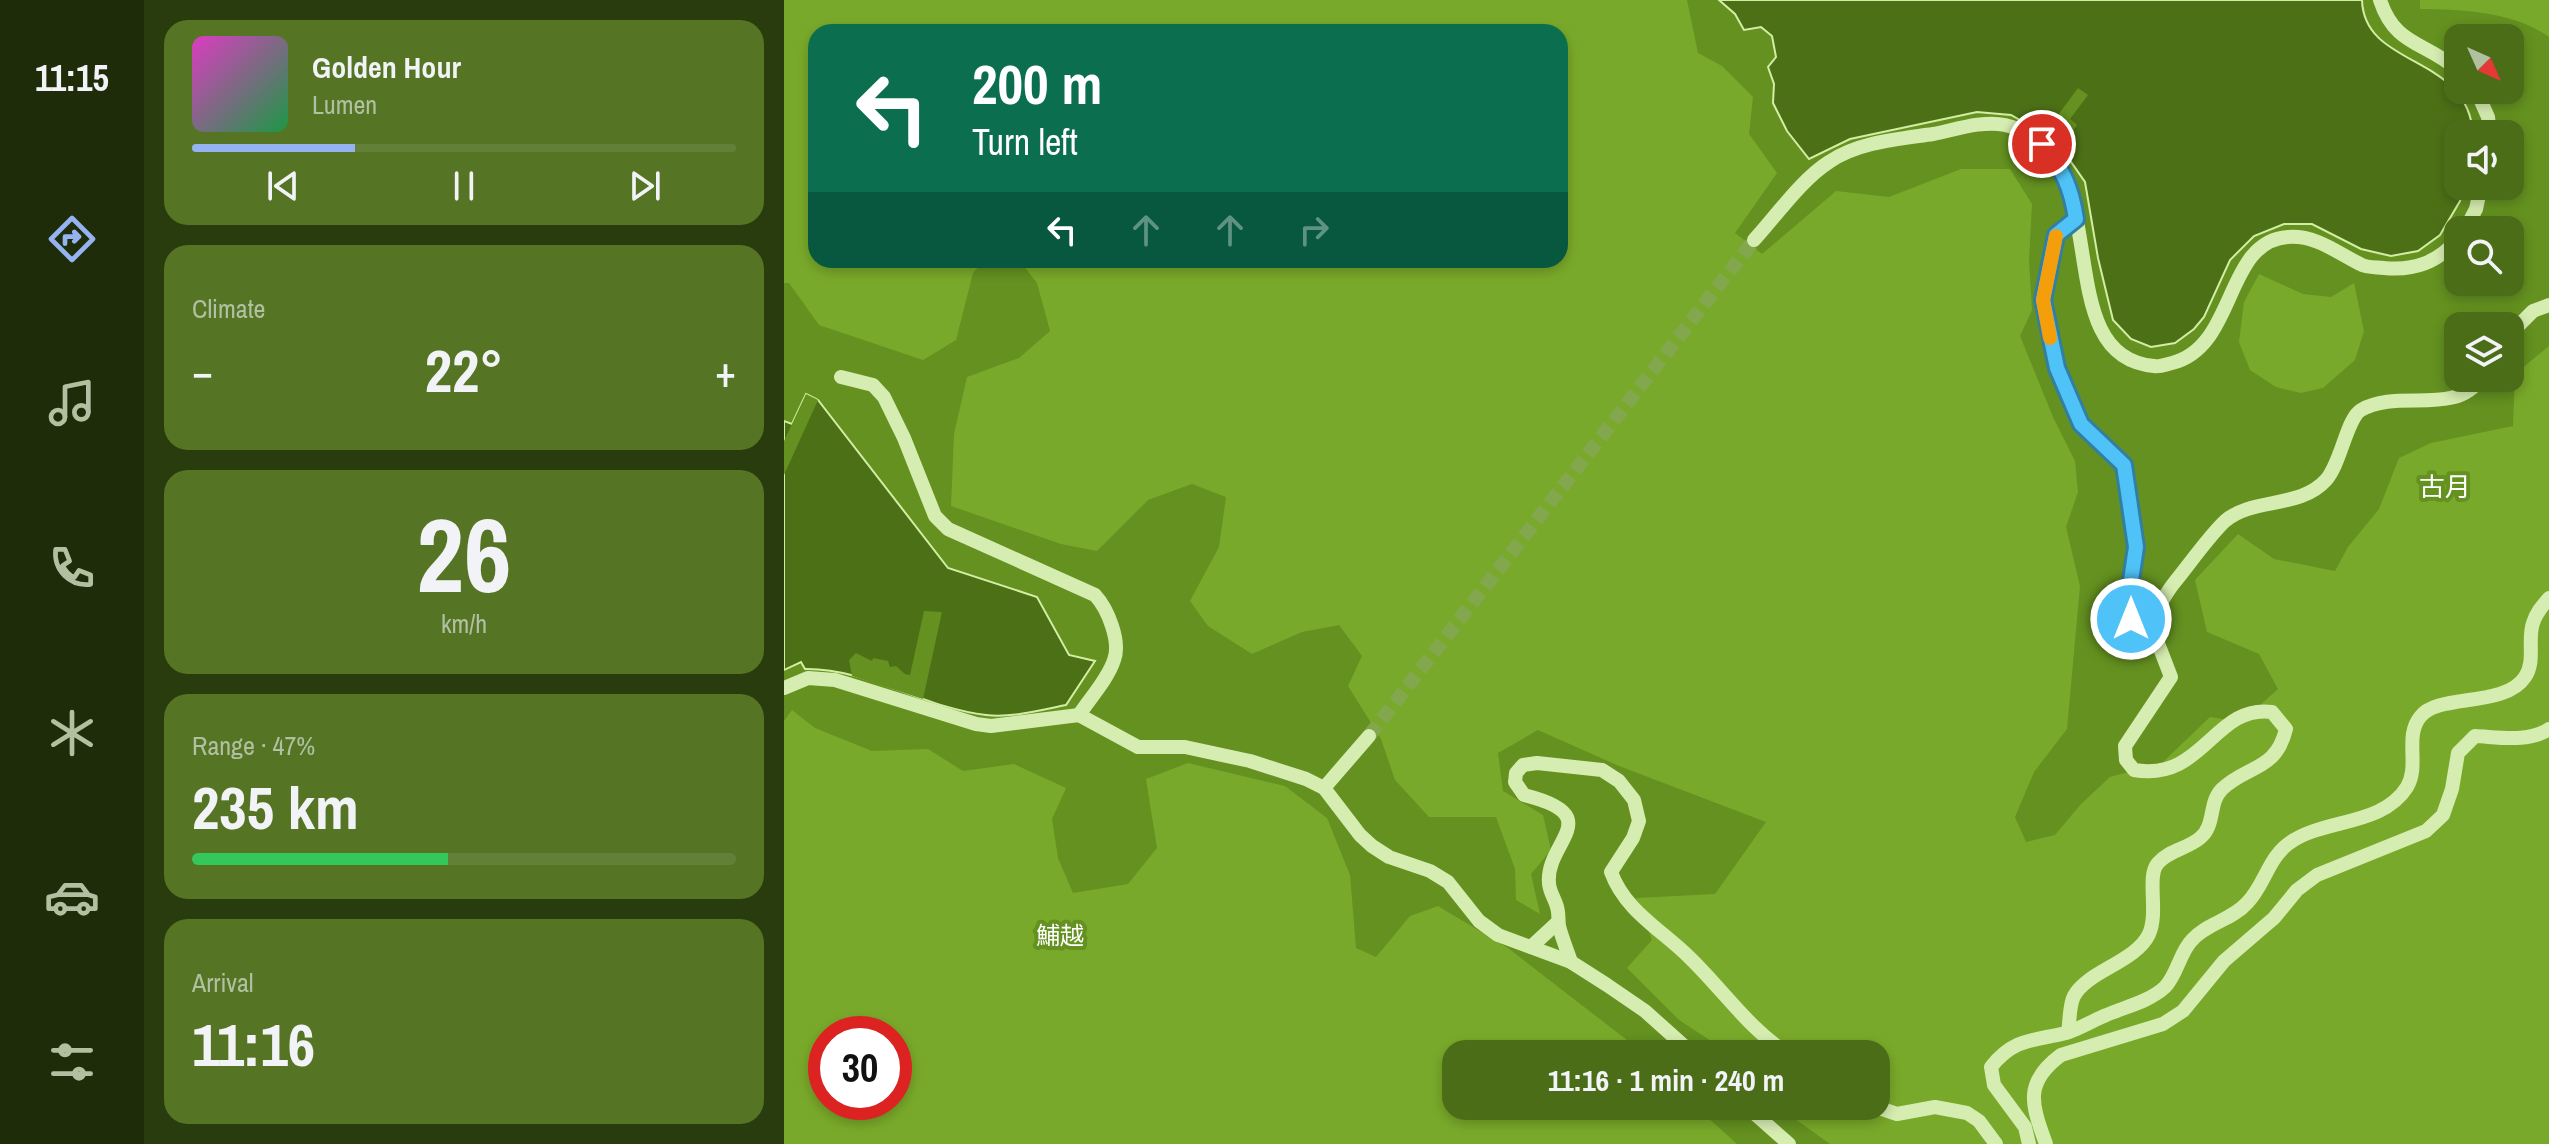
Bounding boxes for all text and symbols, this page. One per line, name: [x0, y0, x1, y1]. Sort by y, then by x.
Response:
north arrow: [2444, 24, 2524, 104]
map controls: [2444, 24, 2524, 392]
text: 200 m: [972, 46, 1102, 121]
text: Golden Hour: [312, 47, 461, 87]
text: 11:15: [35, 54, 109, 102]
icon: left: [840, 56, 944, 160]
text: Lumen: [312, 87, 377, 122]
pin: [2008, 110, 2076, 178]
text: Turn left: [972, 118, 1078, 166]
button: sound: [2444, 120, 2524, 200]
icon: arrive: [2020, 122, 2064, 166]
icon: previous: [261, 164, 305, 208]
icon: pause: [442, 164, 486, 208]
icon: next: [623, 164, 667, 208]
icon: left: [1040, 208, 1084, 252]
icon: ahead: [1124, 208, 1168, 252]
icon: ahead: [1208, 208, 1252, 252]
icon: right: [1292, 208, 1336, 252]
icon: directions: [44, 211, 100, 267]
button: search: [2444, 216, 2524, 296]
text: Climate: [192, 291, 265, 326]
button: layers: [2444, 312, 2524, 392]
text: 22°: [425, 330, 503, 411]
text: −: [192, 341, 213, 401]
text: +: [715, 341, 736, 401]
icon: music: [44, 375, 100, 431]
district label: 古月: [2419, 469, 2471, 504]
text: 26: [417, 484, 511, 624]
icon: phone: [44, 540, 100, 596]
position arrow: [2089, 577, 2173, 661]
text: km/h: [441, 606, 487, 641]
icon: climate: [44, 705, 100, 761]
text: Range · 47%: [192, 728, 315, 763]
text: 235 km: [192, 767, 359, 848]
icon: car: [44, 869, 100, 925]
district label: 鯆越: [1036, 919, 1084, 951]
text: Arrival: [192, 965, 254, 1000]
text: 11:16: [192, 1004, 315, 1085]
speed limit sign: 30: [808, 1016, 912, 1120]
icon: filters: [44, 1034, 100, 1090]
text: 11:16 · 1 min · 240 m: [1548, 1060, 1784, 1100]

